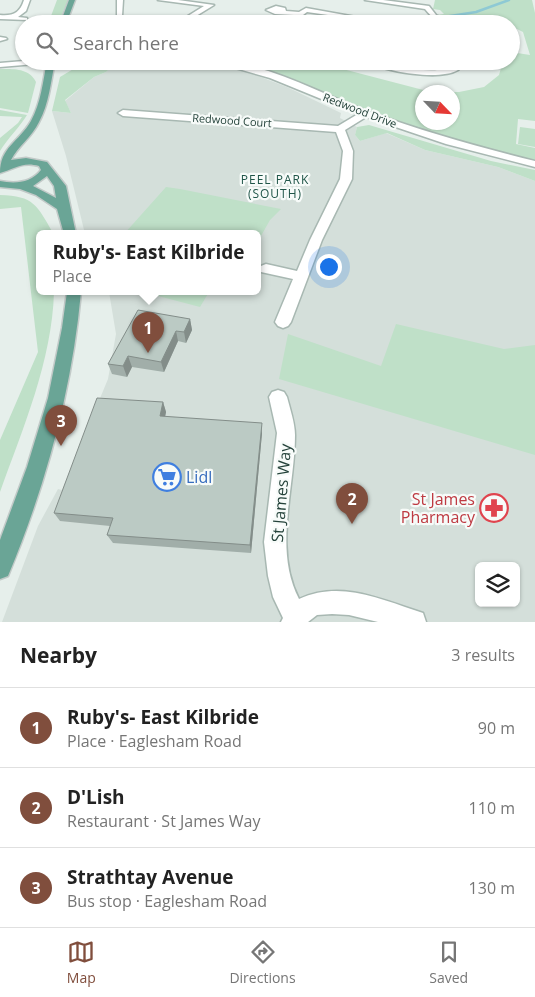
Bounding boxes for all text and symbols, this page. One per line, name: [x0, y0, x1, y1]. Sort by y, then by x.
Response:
search box: [15, 15, 520, 70]
icon: search: [33, 29, 61, 57]
text: Search here: [73, 30, 179, 56]
north arrow: [415, 85, 460, 130]
street label: Redwood Drive: [321, 89, 399, 131]
street label: Redwood Court: [192, 110, 272, 130]
district label: PEEL PARK (SOUTH): [241, 171, 309, 202]
popup: [36, 230, 261, 295]
text: Ruby's- East Kilbride: [52, 239, 245, 265]
your location: [316, 254, 342, 280]
text: Place: [52, 265, 92, 287]
pin: 1: [132, 312, 164, 353]
pin: 3: [45, 405, 77, 446]
street label: St James Way: [266, 442, 296, 543]
supermarket icon: Lidl: [152, 462, 182, 492]
place label: Lidl: [186, 466, 212, 488]
pin: 2: [336, 483, 368, 524]
place label: St James Pharmacy: [401, 488, 476, 528]
pharmacy icon: St James Pharmacy: [479, 493, 509, 523]
map controls: [475, 562, 520, 607]
button: layers: [475, 562, 520, 607]
text: Nearby: [20, 641, 97, 669]
text: 3 results: [451, 644, 515, 666]
text: Ruby's- East Kilbride: [67, 704, 259, 730]
text: 1: [31, 717, 41, 739]
text: 90 m: [478, 717, 515, 739]
text: Place · Eaglesham Road: [67, 730, 242, 752]
text: D'Lish: [67, 784, 125, 810]
text: 2: [31, 797, 41, 819]
text: 110 m: [469, 797, 515, 819]
text: Restaurant · St James Way: [67, 810, 260, 832]
text: Strathtay Avenue: [67, 864, 233, 890]
text: 3: [31, 877, 41, 899]
text: 130 m: [469, 877, 515, 899]
text: Bus stop · Eaglesham Road: [67, 890, 267, 912]
tab: Map: [67, 938, 96, 987]
tab: Directions: [229, 938, 296, 987]
tab: Saved: [429, 938, 468, 987]

